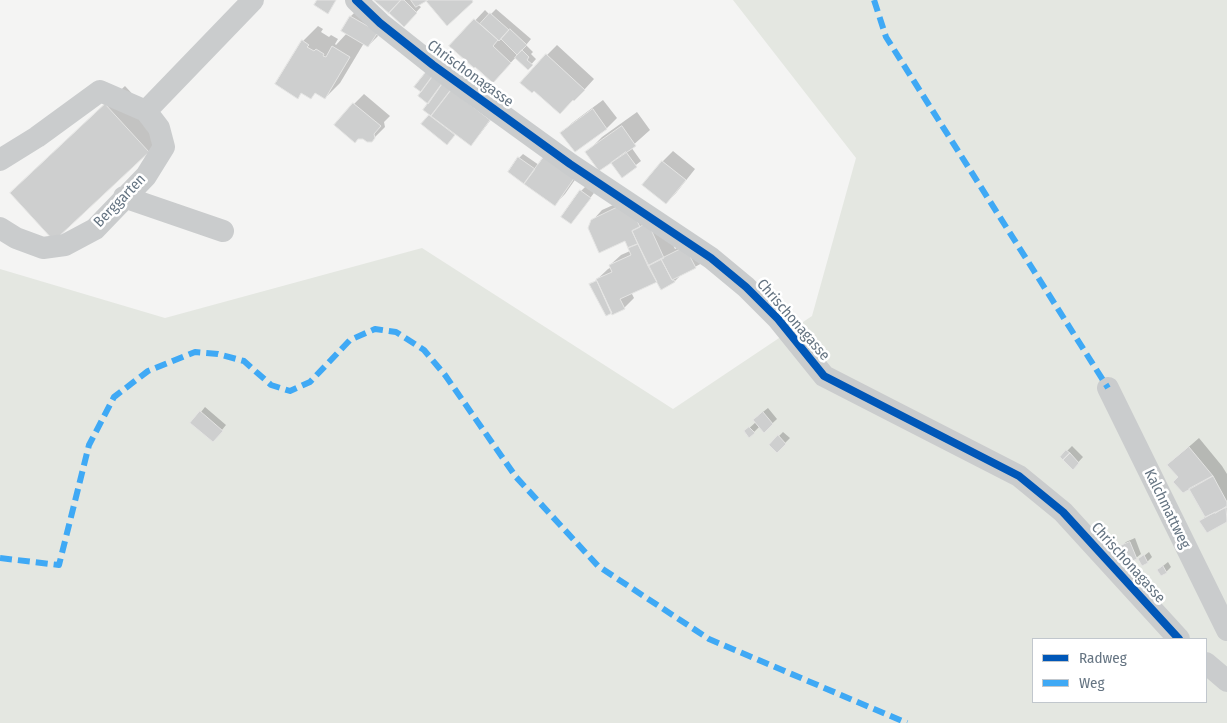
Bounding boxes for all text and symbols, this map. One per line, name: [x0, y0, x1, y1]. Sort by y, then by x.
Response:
street label: Chrischonagasse: [423, 37, 517, 111]
street label: Berggarten: [90, 171, 150, 231]
street label: Chrischonagasse: [753, 276, 833, 364]
street label: Kalchmattweg: [1140, 466, 1194, 552]
street label: Chrischonagasse: [1087, 519, 1169, 607]
legend: [1032, 638, 1207, 703]
text: Radweg: [1079, 649, 1127, 667]
text: Weg: [1079, 674, 1105, 692]

